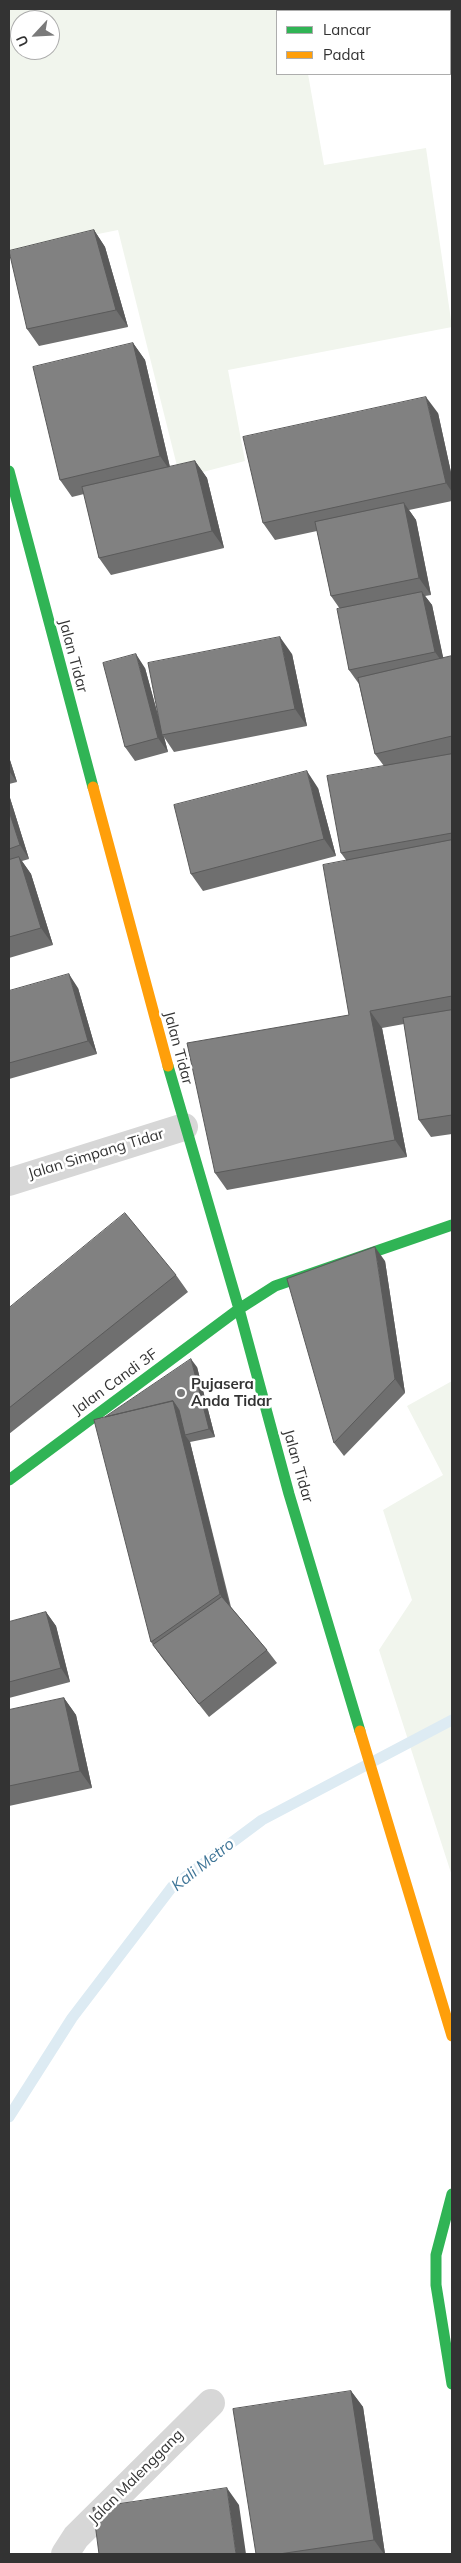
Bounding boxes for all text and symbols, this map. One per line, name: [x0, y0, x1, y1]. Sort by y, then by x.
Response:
north arrow: [10, 10, 60, 60]
legend: [276, 10, 451, 75]
text: Lancar: [323, 20, 371, 39]
text: U: [12, 32, 33, 49]
text: Padat: [323, 45, 365, 64]
street label: Jalan Tidar: [55, 617, 91, 695]
street label: Jalan Tidar: [160, 1009, 196, 1087]
street label: Jalan Simpang Tidar: [26, 1125, 166, 1183]
street label: Jalan Candi 3F: [69, 1345, 161, 1419]
place label: Pujasera Anda Tidar: [191, 1375, 272, 1410]
marker: Pujasera Anda Tidar: [175, 1387, 187, 1399]
street label: Jalan Tidar: [279, 1427, 317, 1505]
water label: Kali Metro: [168, 1835, 238, 1895]
street label: Jalan Malenggang: [85, 2426, 187, 2528]

